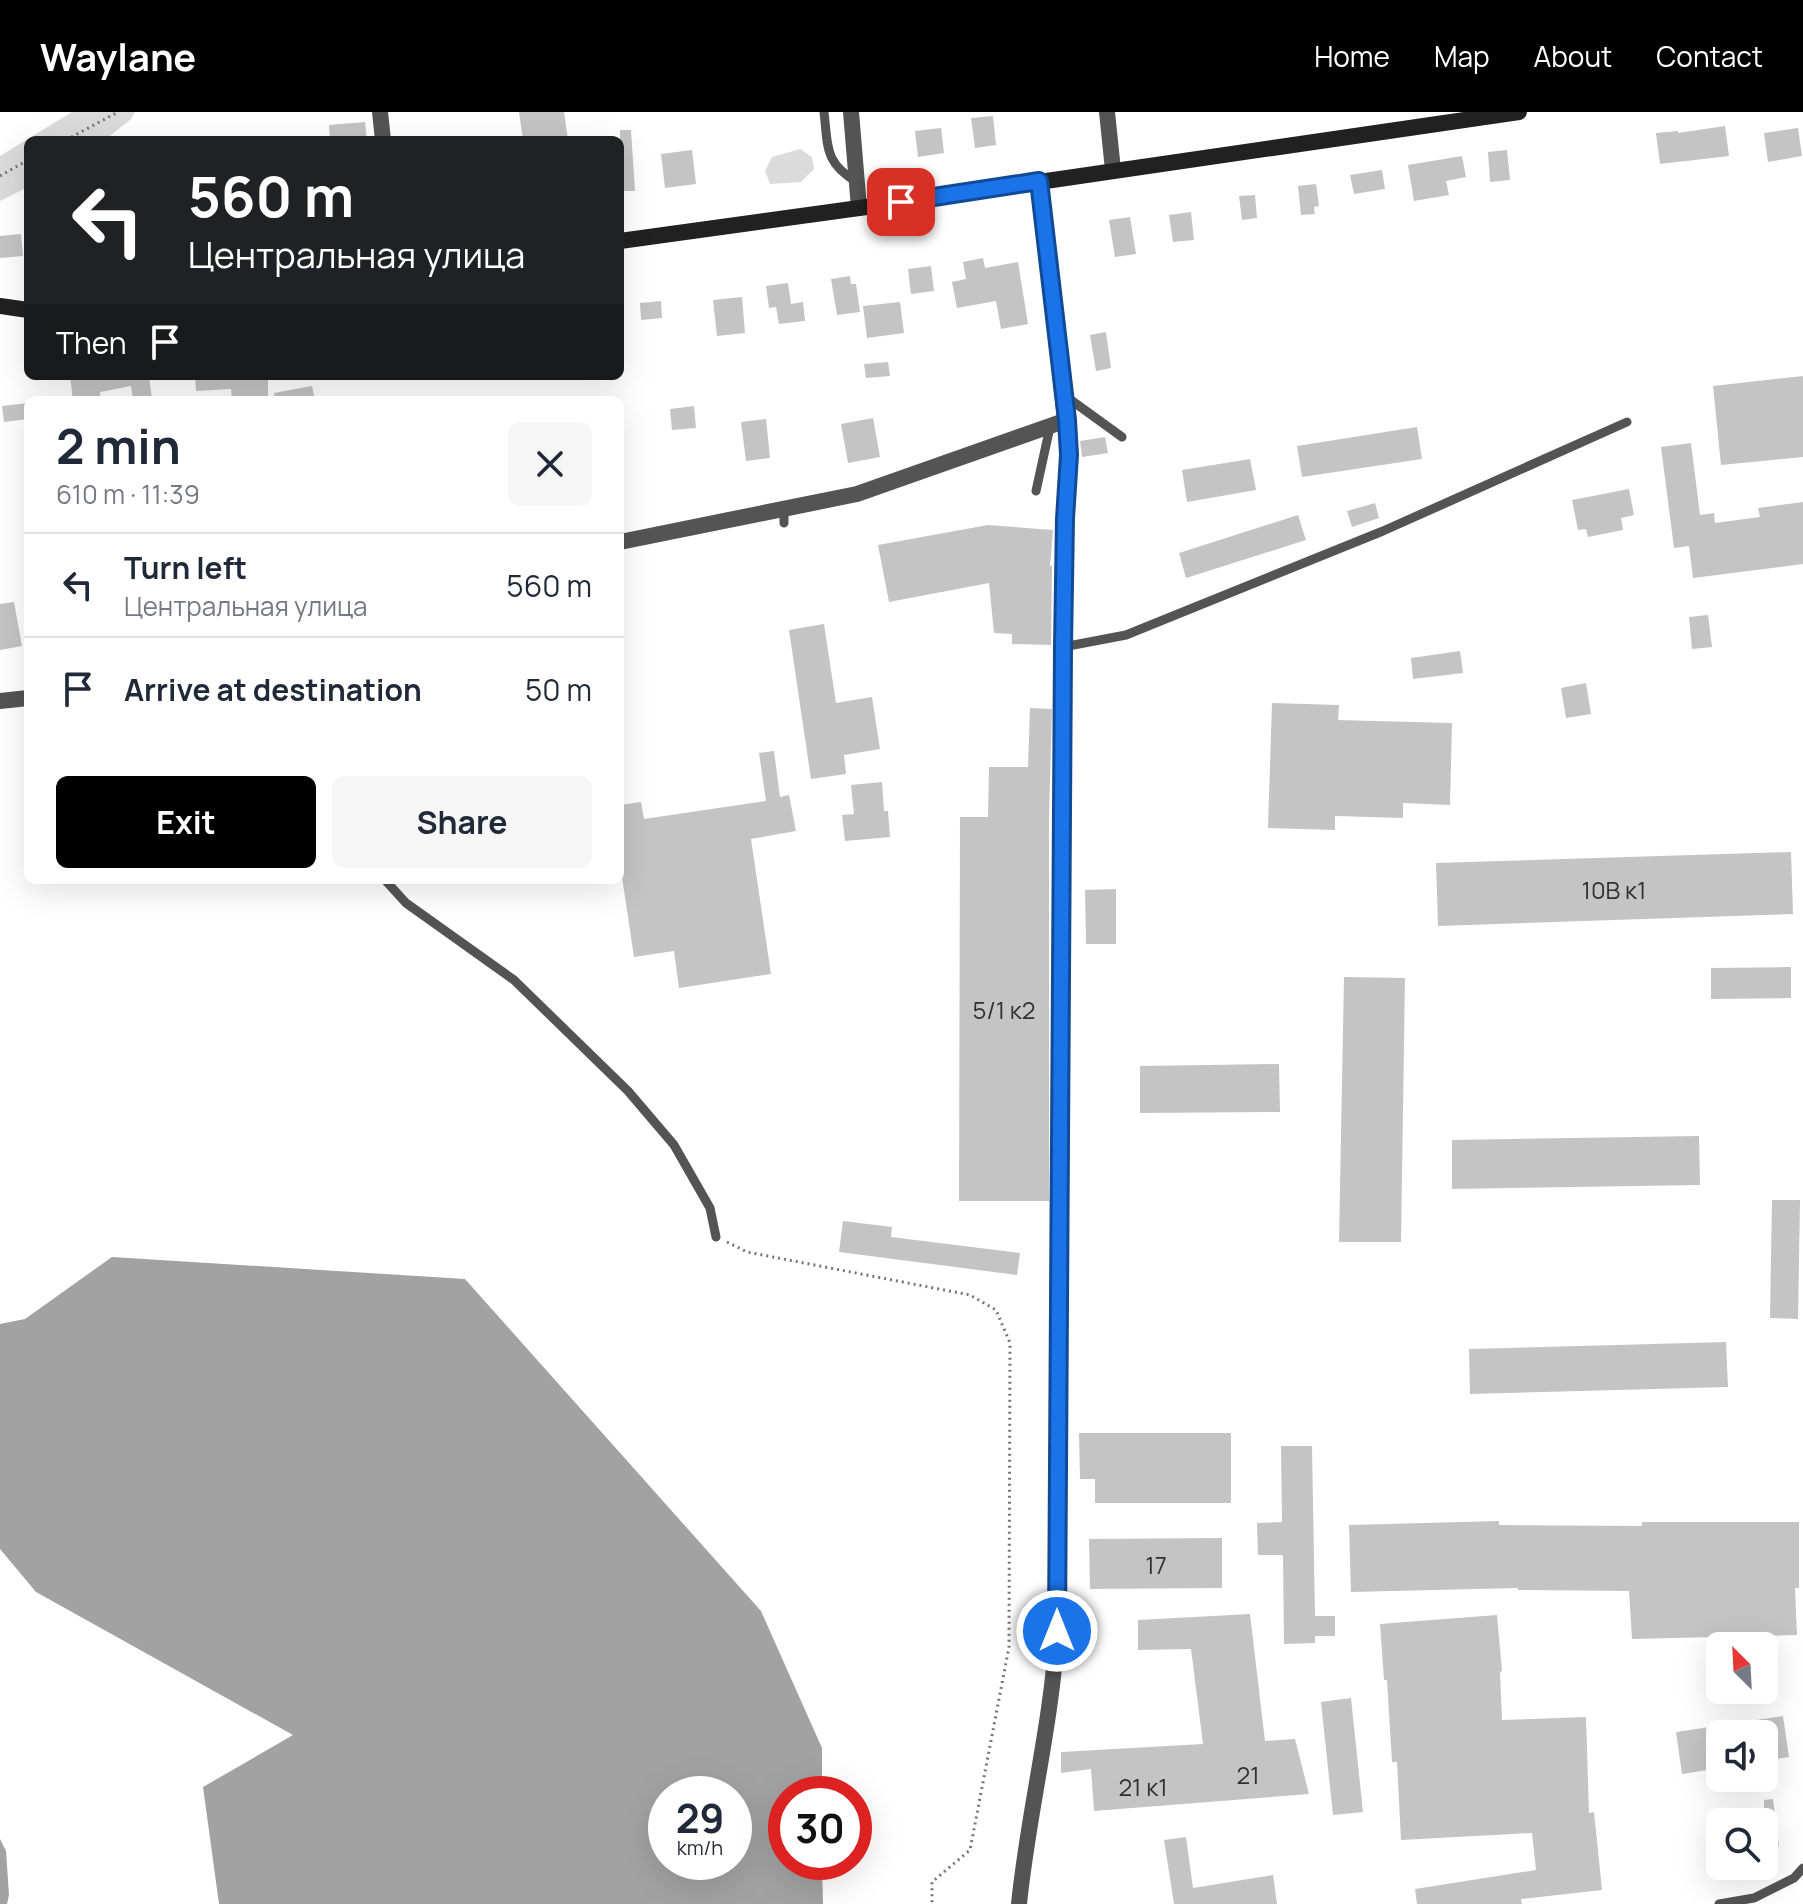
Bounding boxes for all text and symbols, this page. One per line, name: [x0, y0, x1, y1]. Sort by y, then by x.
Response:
text: Waylane: [40, 30, 196, 82]
text: Home: [1314, 37, 1390, 75]
text: Map: [1434, 37, 1490, 75]
text: About: [1534, 37, 1612, 75]
text: Contact: [1656, 37, 1763, 75]
text: 560 m: [188, 157, 354, 234]
icon: left: [56, 168, 160, 272]
pin: [867, 168, 935, 236]
icon: arrive: [879, 180, 923, 224]
text: Центральная улица: [188, 230, 525, 279]
icon: arrive: [143, 320, 187, 364]
text: Then: [56, 322, 127, 363]
text: 2 min: [56, 413, 181, 478]
button: close: [508, 422, 592, 506]
text: 610 m · 11:39: [56, 476, 200, 512]
text: Turn left: [124, 547, 247, 588]
icon: left: [56, 563, 100, 607]
text: 560 m: [506, 565, 592, 606]
text: Центральная улица: [124, 588, 368, 624]
icon: arrive: [56, 667, 100, 711]
text: Arrive at destination: [124, 669, 422, 710]
text: 50 m: [525, 669, 592, 710]
button: Exit: [56, 776, 316, 868]
button: Share: [332, 776, 592, 868]
house number: 10В к1: [1582, 873, 1646, 906]
house number: 5/1 к2: [973, 993, 1035, 1026]
house number: 17: [1145, 1548, 1167, 1581]
position arrow: [1015, 1589, 1099, 1673]
north arrow: [1706, 1632, 1778, 1704]
map controls: [1706, 1632, 1778, 1880]
button: sound: [1706, 1720, 1778, 1792]
house number: 21: [1236, 1758, 1260, 1791]
house number: 21 к1: [1118, 1770, 1168, 1803]
speed limit sign: 30: [768, 1776, 872, 1880]
text: 29: [676, 1790, 724, 1845]
button: search: [1706, 1808, 1778, 1880]
text: km/h: [677, 1834, 723, 1861]

